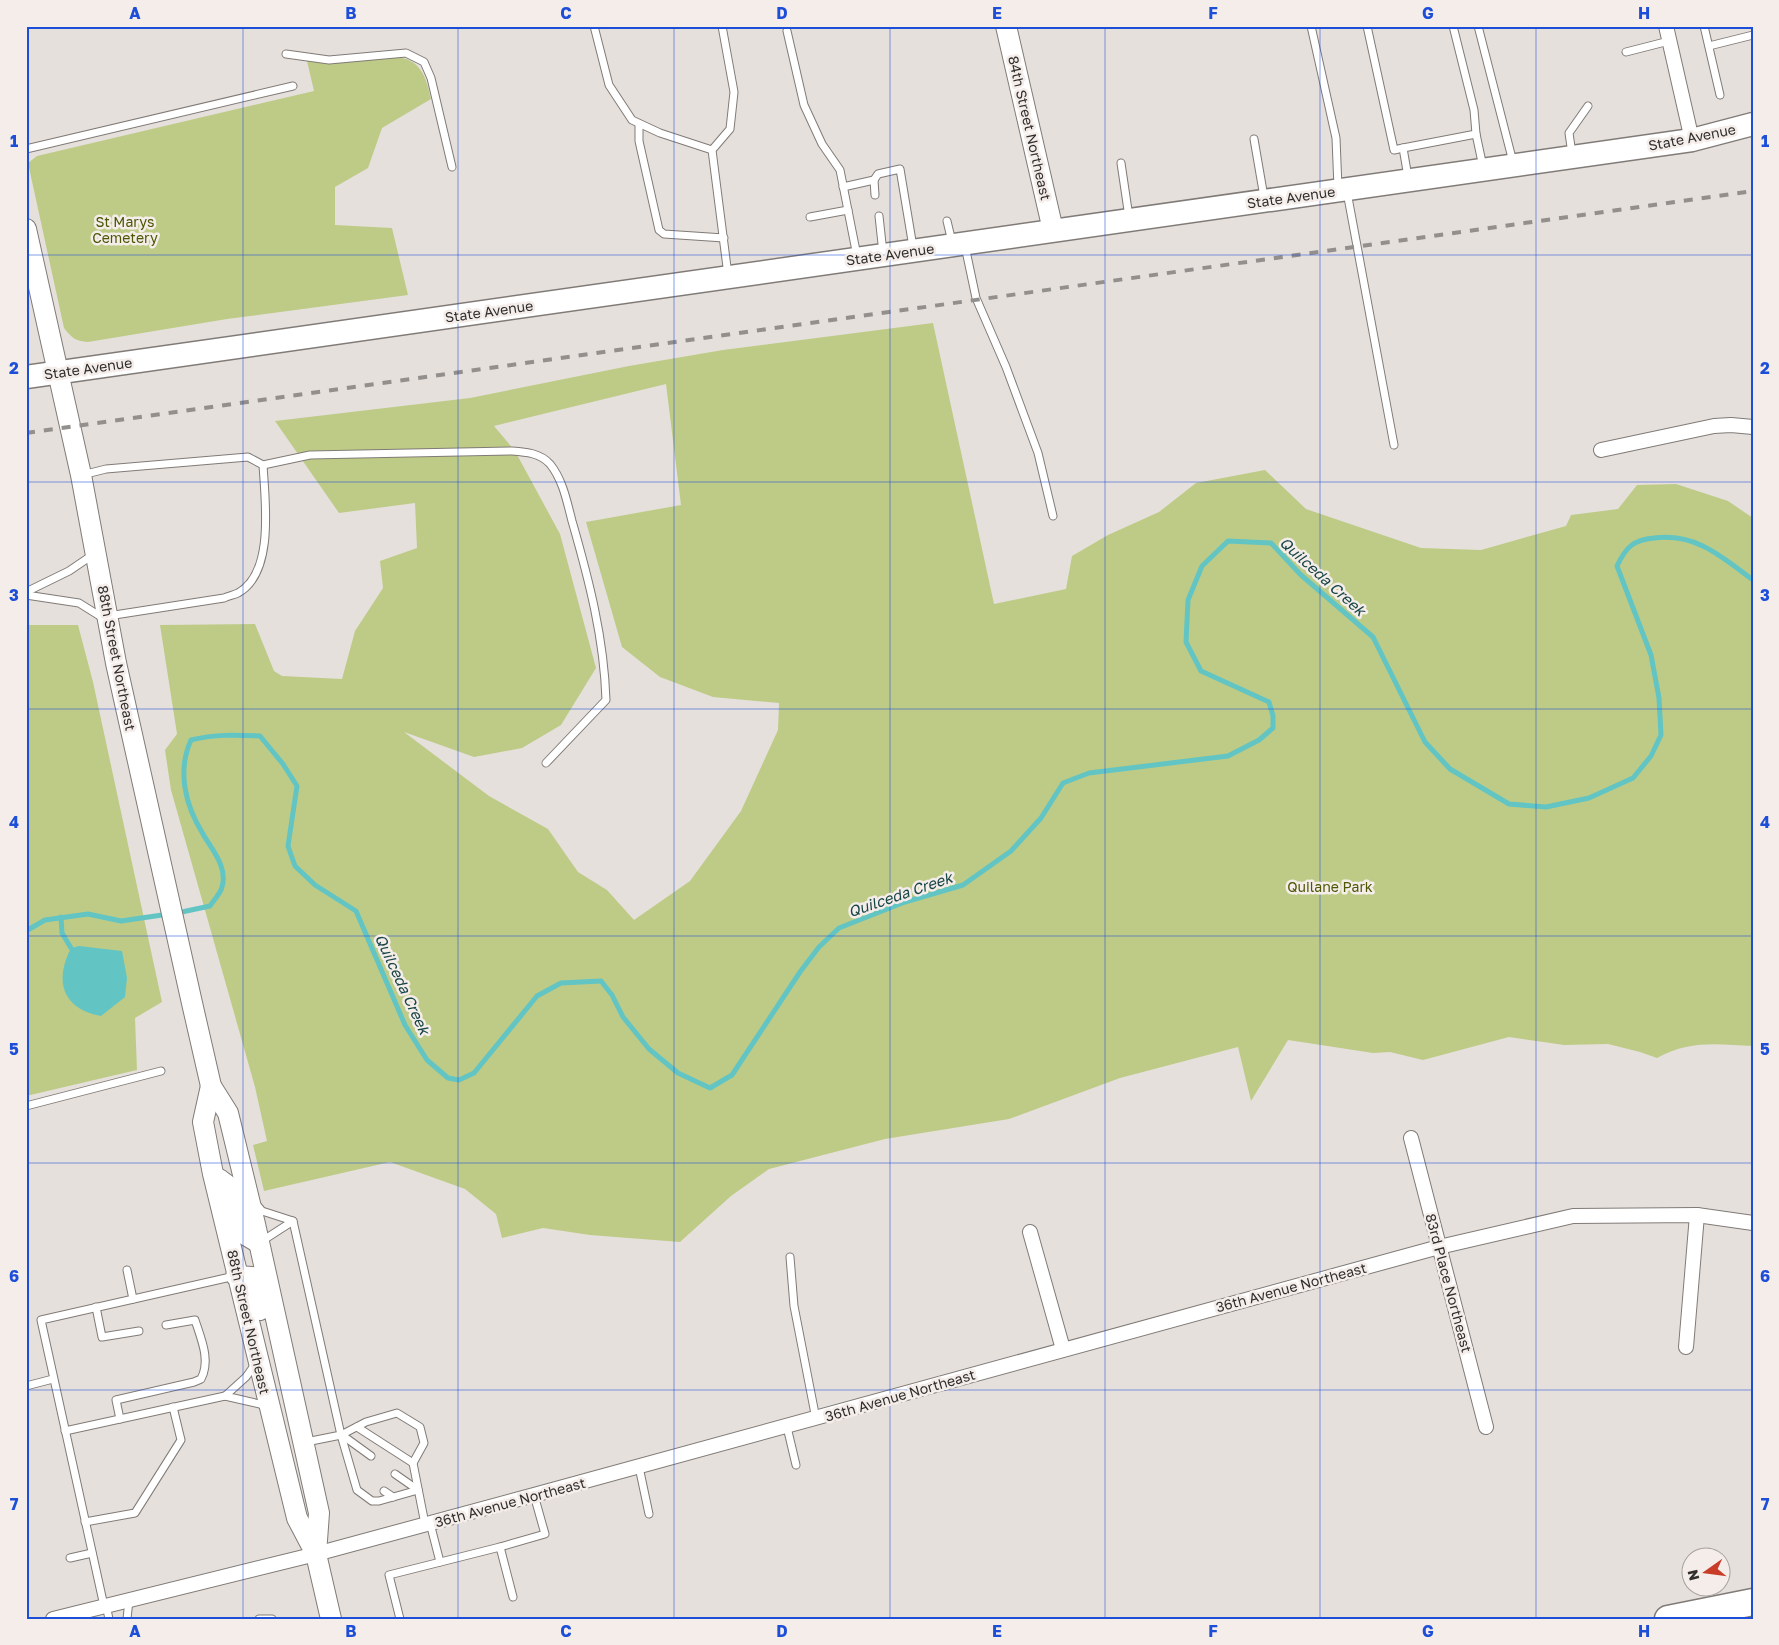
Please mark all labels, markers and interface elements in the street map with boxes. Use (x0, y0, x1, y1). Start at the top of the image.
text: A (129, 3, 141, 23)
text: B (345, 3, 357, 23)
text: C (560, 3, 572, 23)
text: D (776, 3, 788, 23)
text: E (992, 3, 1002, 23)
text: F (1208, 3, 1218, 23)
text: G (1422, 3, 1434, 23)
text: H (1638, 3, 1650, 23)
street label: 84th Street Northeast (1005, 54, 1055, 202)
street label: State Avenue (1647, 120, 1737, 154)
text: 1 (10, 131, 18, 151)
text: 1 (1761, 131, 1769, 151)
street label: State Avenue (1246, 182, 1336, 212)
park label: St Marys Cemetery (92, 213, 158, 246)
street label: State Avenue (845, 239, 935, 269)
street label: State Avenue (444, 296, 534, 326)
street label: State Avenue (43, 353, 133, 383)
text: 2 (9, 358, 19, 378)
text: 2 (1760, 358, 1770, 378)
water label: Quilceda Creek (1276, 533, 1371, 620)
street label: 88th Street Northeast (95, 584, 139, 732)
text: 3 (9, 585, 19, 605)
text: 3 (1760, 585, 1770, 605)
text: 4 (9, 812, 19, 832)
text: 4 (1760, 812, 1770, 832)
water label: Quilceda Creek (846, 867, 956, 920)
park label: Quilane Park (1287, 878, 1373, 895)
water label: Quilceda Creek (372, 931, 435, 1039)
text: 5 (9, 1039, 19, 1059)
text: 5 (1760, 1039, 1770, 1059)
street label: 83rd Place Northeast (1422, 1212, 1476, 1354)
street label: 88th Street Northeast (224, 1248, 274, 1396)
street label: 36th Avenue Northeast (1214, 1259, 1368, 1315)
text: 6 (9, 1266, 19, 1286)
text: 6 (1760, 1266, 1770, 1286)
street label: 36th Avenue Northeast (823, 1365, 977, 1425)
street label: 36th Avenue Northeast (433, 1474, 587, 1530)
text: 7 (10, 1494, 19, 1514)
text: 7 (1761, 1494, 1770, 1514)
north arrow (1682, 1548, 1732, 1598)
text: N (1683, 1568, 1702, 1582)
text: A (129, 1621, 141, 1641)
text: B (345, 1621, 357, 1641)
text: C (560, 1621, 572, 1641)
text: D (776, 1621, 788, 1641)
text: E (992, 1621, 1002, 1641)
text: F (1208, 1621, 1218, 1641)
text: G (1422, 1621, 1434, 1641)
text: H (1638, 1621, 1650, 1641)

